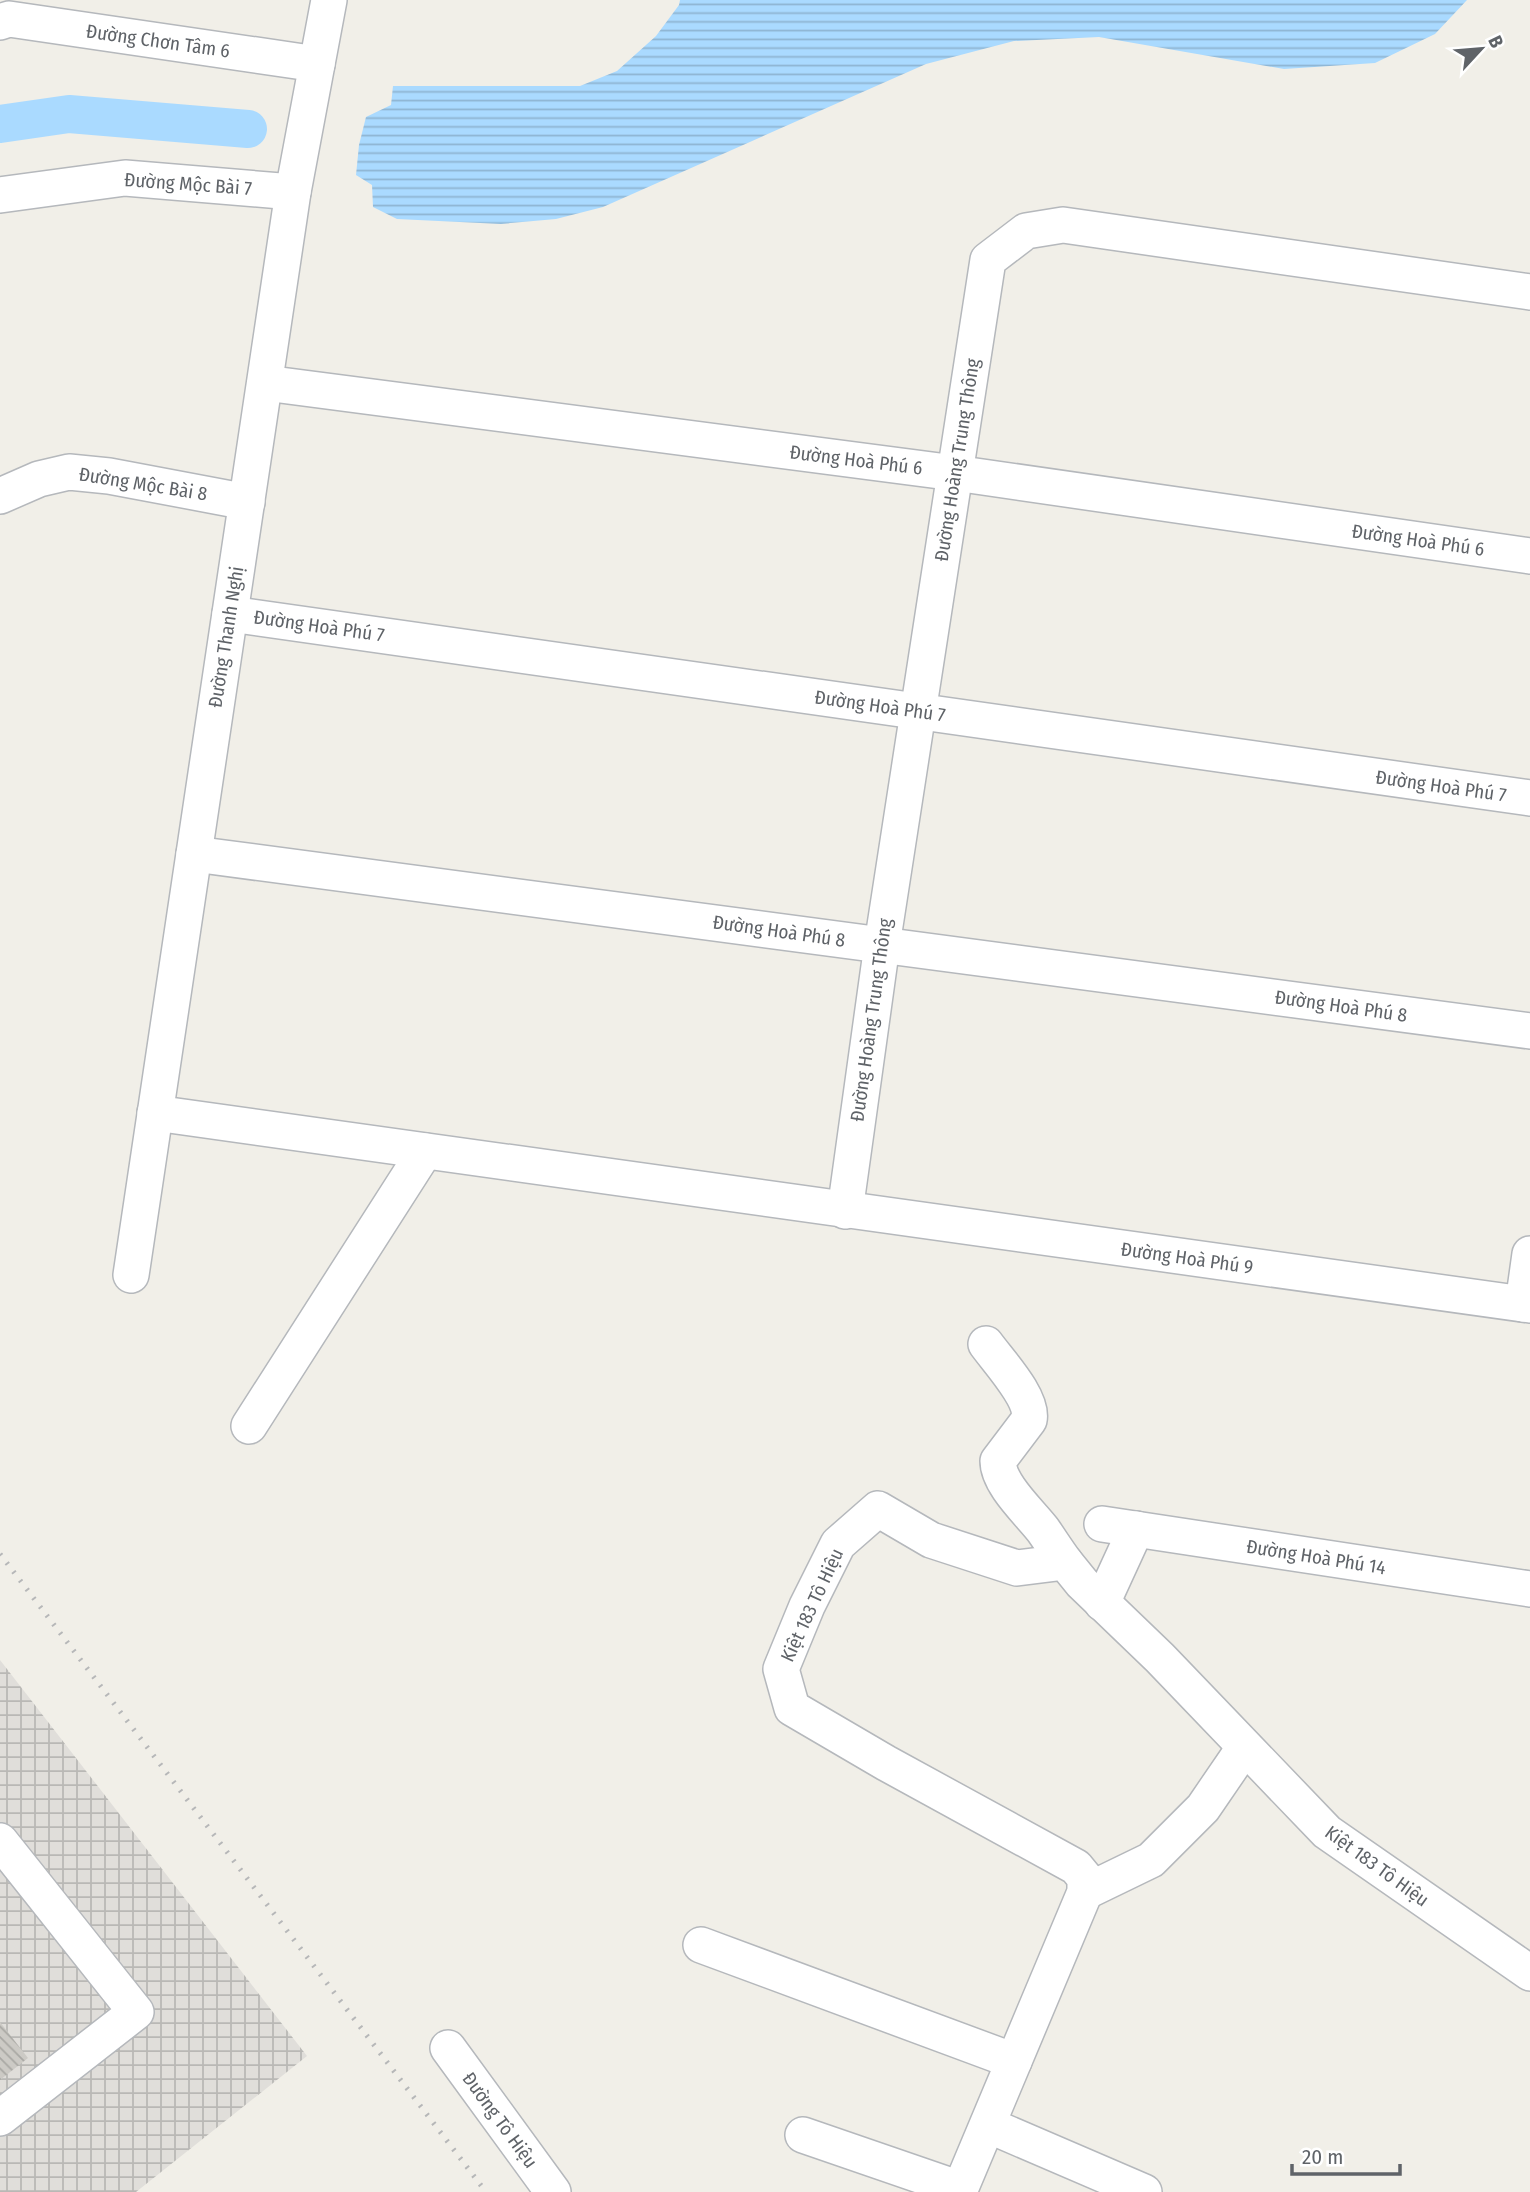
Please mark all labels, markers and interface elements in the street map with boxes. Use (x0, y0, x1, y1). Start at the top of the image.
north arrow (1446, 14, 1516, 84)
street label: Đường Chơn Tâm 6 (85, 20, 231, 62)
text: B (1483, 32, 1509, 52)
street label: Đường Mộc Bài 7 (123, 168, 253, 200)
street label: Đường Hoàng Trung Thông (930, 357, 984, 563)
street label: Đường Hoà Phú 6 (788, 440, 924, 480)
street label: Đường Mộc Bài 8 (77, 463, 209, 505)
street label: Đường Hoà Phú 6 (1350, 519, 1486, 561)
street label: Đường Thanh Nghị (203, 565, 249, 709)
street label: Đường Hoà Phú 7 (252, 605, 386, 647)
street label: Đường Hoà Phú 7 (813, 685, 947, 727)
street label: Đường Hoà Phú 7 (1374, 765, 1508, 807)
street label: Đường Hoà Phú 8 (711, 910, 847, 952)
street label: Đường Hoàng Trung Thông (845, 917, 897, 1123)
street label: Đường Hoà Phú 8 (1273, 985, 1409, 1027)
street label: Đường Hoà Phú 9 (1119, 1237, 1255, 1279)
street label: Đường Hoà Phú 14 (1245, 1535, 1387, 1579)
street label: Kiệt 183 Tô Hiệu (776, 1545, 848, 1665)
street label: Kiệt 183 Tô Hiệu (1321, 1821, 1433, 1911)
street label: Đường Tô Hiệu (458, 2068, 542, 2172)
scale bar (1292, 2132, 1400, 2176)
text: 20 m (1302, 2144, 1343, 2170)

